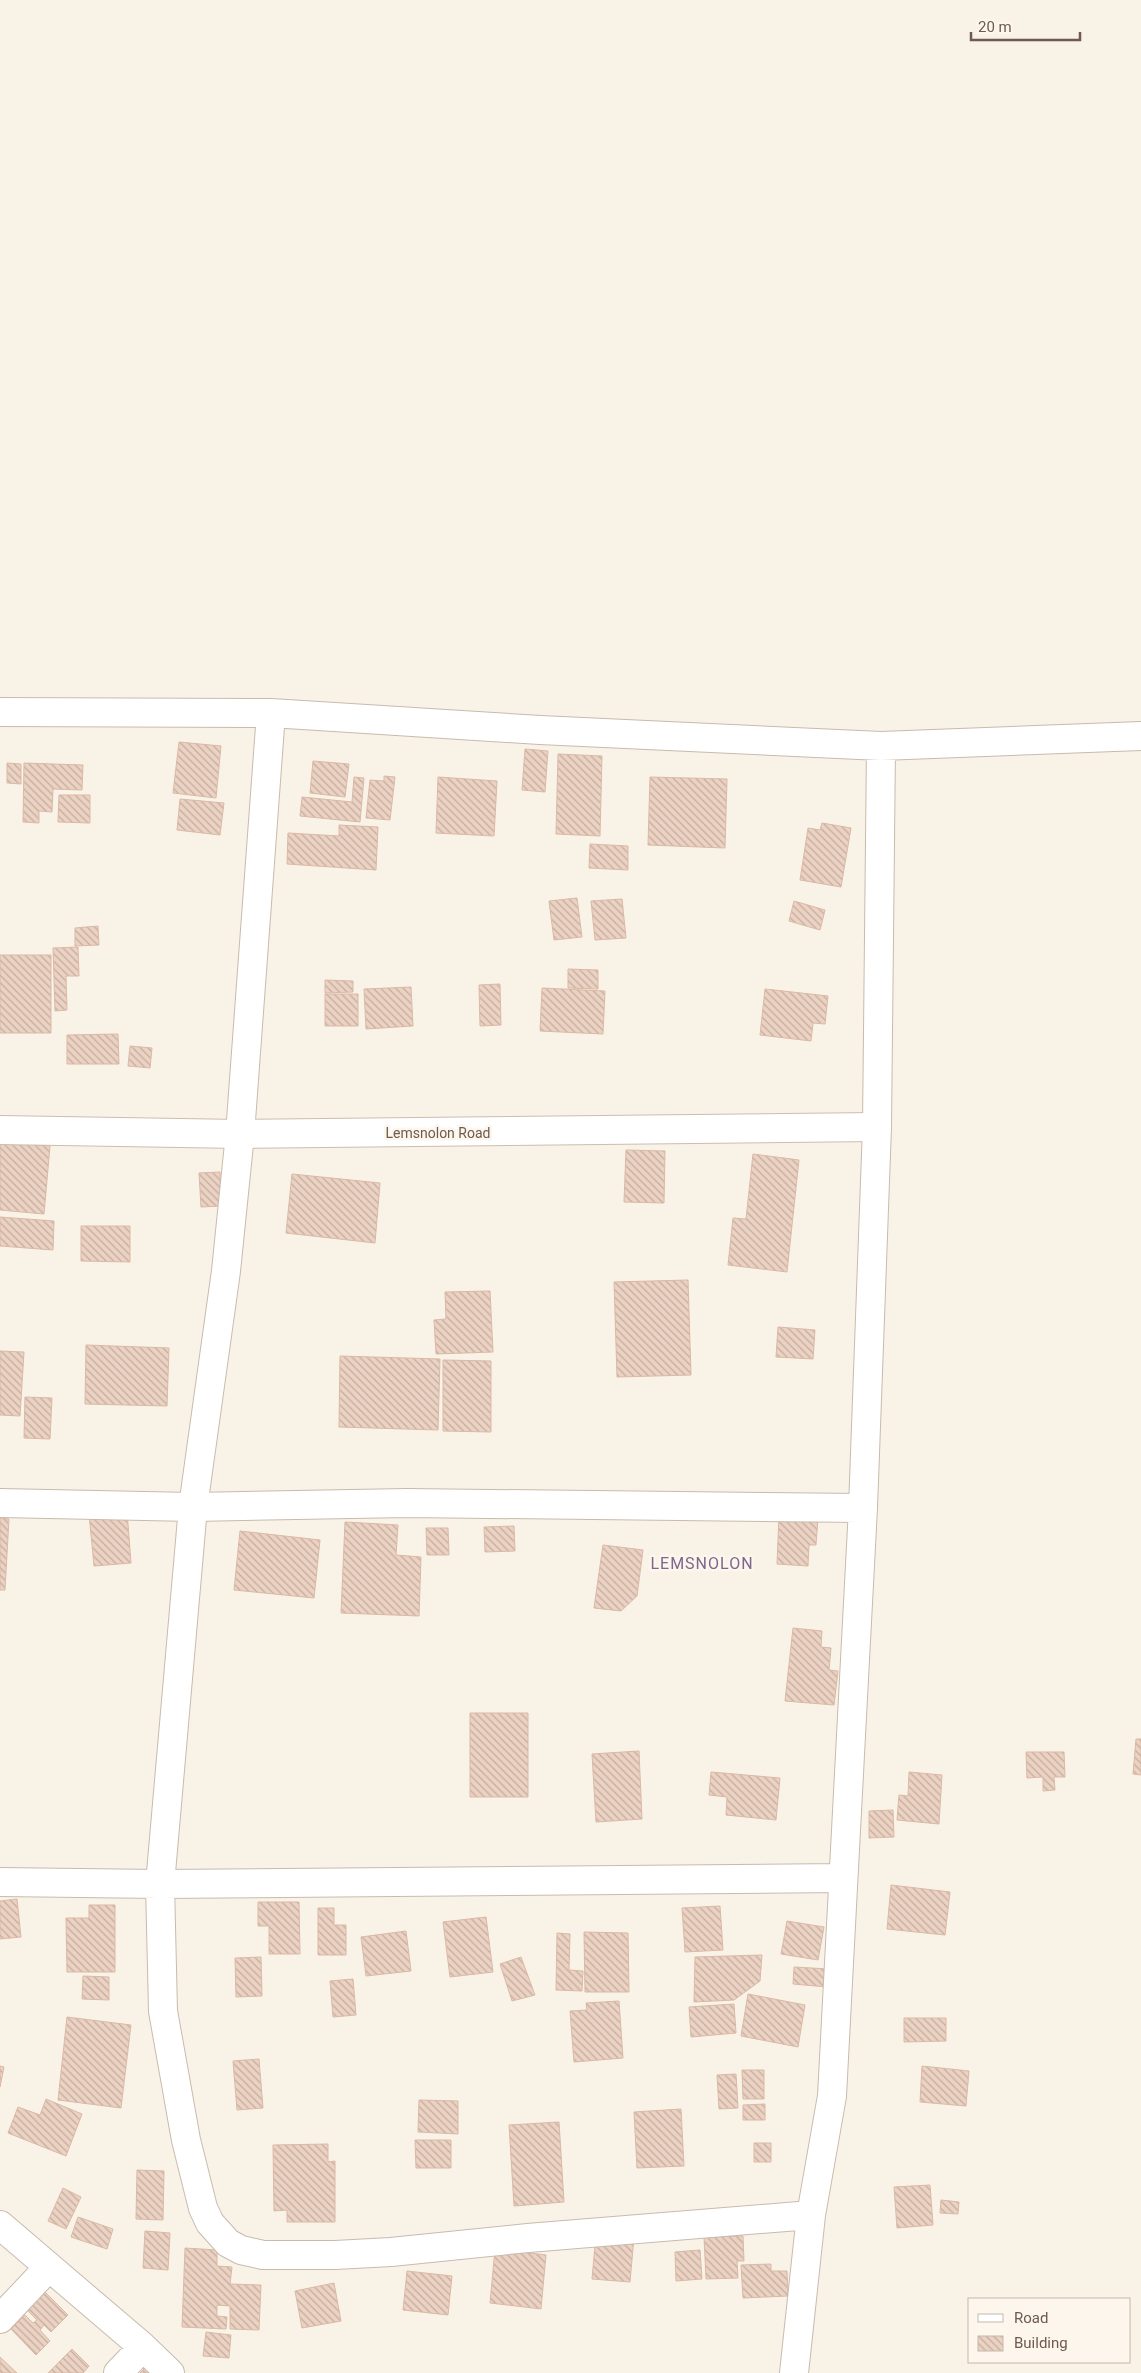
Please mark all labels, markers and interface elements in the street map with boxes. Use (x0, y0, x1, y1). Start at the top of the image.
scale bar (971, 10, 1080, 42)
text: 20 m (978, 18, 1012, 36)
street label: Lemsnolon Road (386, 1125, 490, 1141)
district label: LEMSNOLON (650, 1554, 754, 1573)
legend (968, 2298, 1131, 2363)
text: Road (1014, 2309, 1048, 2327)
text: Building (1014, 2334, 1068, 2352)

